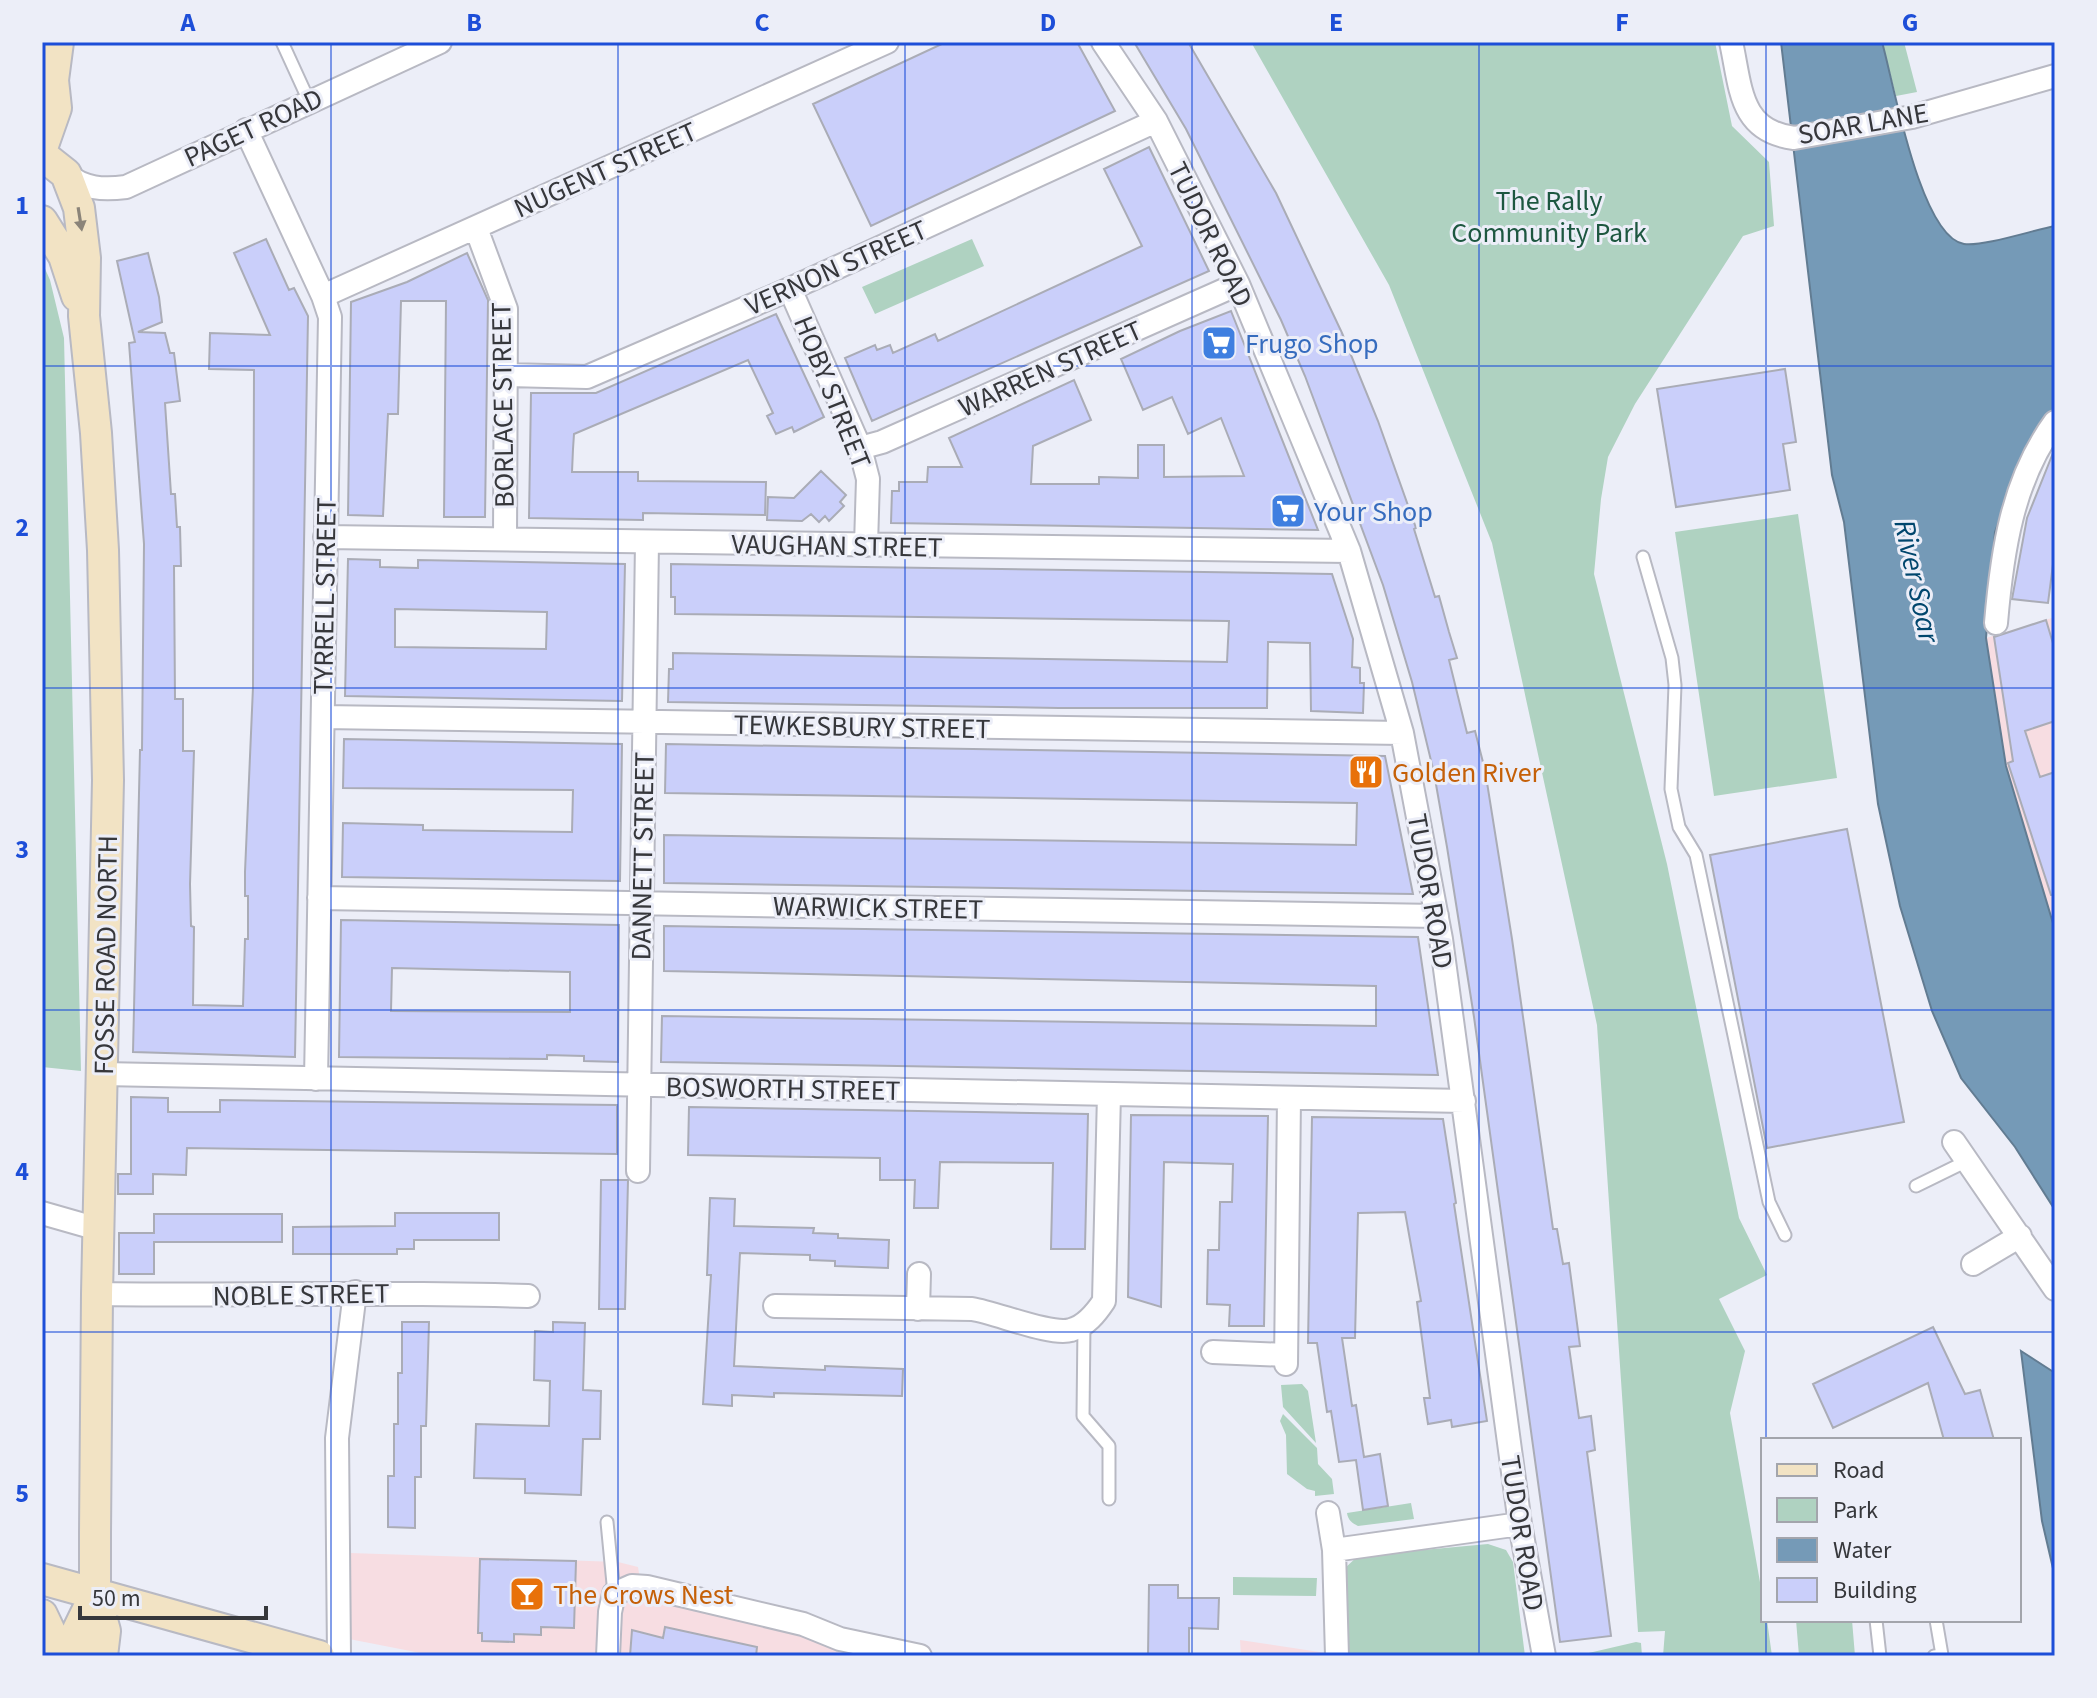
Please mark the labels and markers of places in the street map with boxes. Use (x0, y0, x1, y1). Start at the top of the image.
supermarket icon: Frugo Shop (1200, 324, 1238, 362)
place label: Frugo Shop (1245, 324, 1379, 364)
supermarket icon: Your Shop (1269, 492, 1307, 530)
place label: Your Shop (1313, 492, 1433, 532)
restaurant icon: Golden River (1347, 753, 1385, 791)
place label: Golden River (1392, 753, 1542, 793)
bar icon: The Crows Nest (508, 1575, 546, 1613)
place label: The Crows Nest (553, 1575, 734, 1615)

